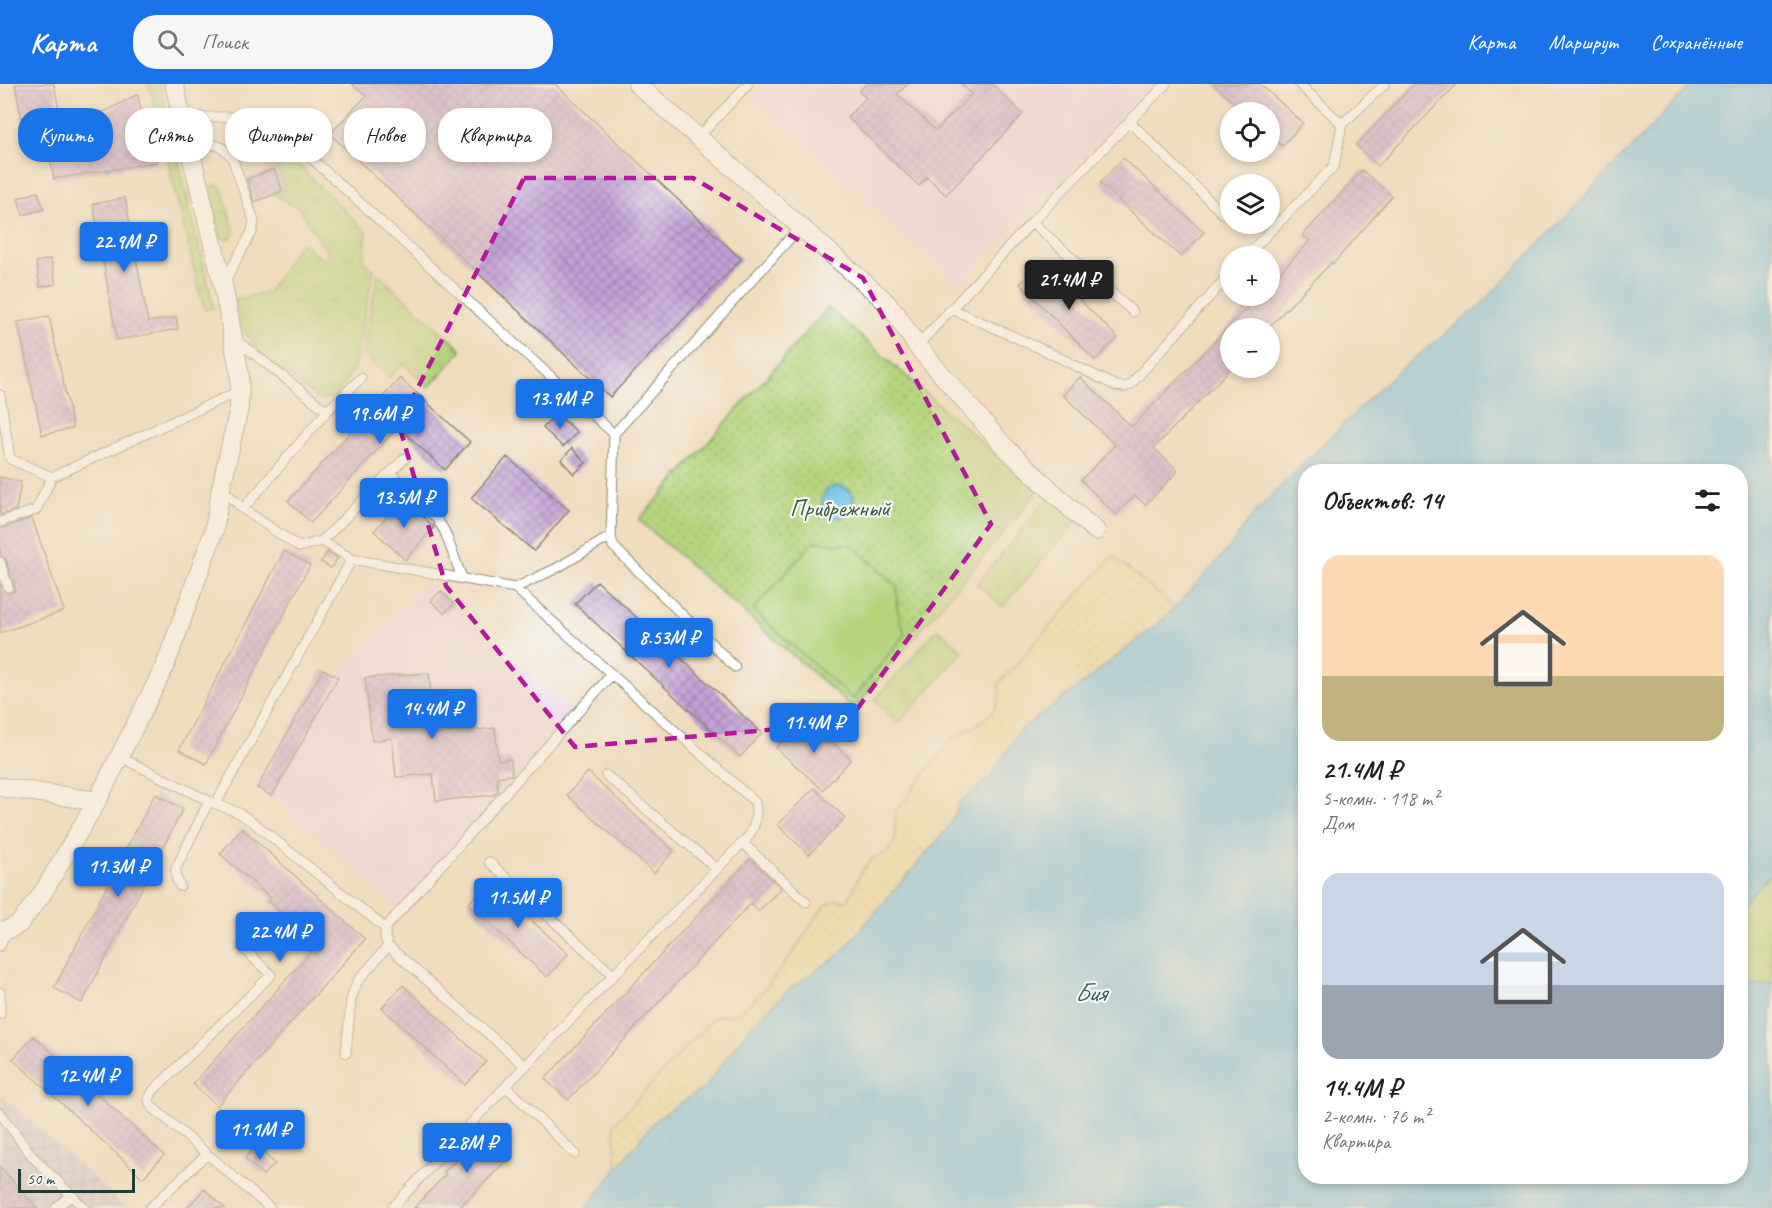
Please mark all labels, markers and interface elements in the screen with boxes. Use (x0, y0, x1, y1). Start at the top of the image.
search box (133, 15, 553, 69)
text: Карта (30, 25, 97, 60)
icon: search (154, 26, 187, 59)
text: Поиск (202, 28, 248, 56)
text: Карта (1467, 29, 1516, 55)
text: Маршрут (1549, 29, 1618, 55)
text: Сохранённые (1651, 29, 1742, 55)
map controls (1220, 102, 1280, 378)
button: locate (1220, 102, 1280, 162)
chip: Купить (18, 108, 113, 162)
chip: Снять (125, 108, 213, 162)
chip: Фильтры (225, 108, 332, 162)
chip: Новое (344, 108, 426, 162)
chip: Квартира (438, 108, 552, 162)
button: layers (1220, 174, 1280, 234)
pin: 22.9M ₽ (69, 222, 179, 273)
text: 22.9M ₽ (94, 229, 154, 254)
button: + (1220, 246, 1280, 306)
pin: 21.4M ₽ (1014, 260, 1124, 311)
text: 21.4M ₽ (1039, 267, 1099, 292)
button: − (1220, 318, 1280, 378)
pin: 13.9M ₽ (505, 379, 615, 430)
text: 13.9M ₽ (530, 386, 590, 411)
pin: 19.6M ₽ (325, 394, 435, 445)
text: 19.6M ₽ (350, 401, 410, 426)
pin: 13.5M ₽ (349, 478, 459, 529)
text: Объектов: 14 (1322, 484, 1442, 517)
icon: filters (1691, 484, 1724, 517)
text: 13.5M ₽ (374, 485, 434, 510)
park label: Прибрежный (790, 493, 892, 523)
icon: home (1469, 594, 1577, 702)
pin: 8.53M ₽ (614, 618, 724, 669)
text: 8.53M ₽ (639, 625, 699, 650)
pin: 14.4M ₽ (377, 689, 487, 740)
text: 14.4M ₽ (402, 696, 462, 721)
pin: 11.4M ₽ (759, 703, 869, 754)
text: 11.4M ₽ (784, 710, 844, 735)
text: 21.4M ₽ (1322, 753, 1401, 786)
text: 5-комн. · 118 m² (1322, 786, 1439, 811)
text: Дом (1322, 811, 1354, 836)
pin: 11.3M ₽ (63, 847, 173, 898)
text: 11.3M ₽ (88, 854, 148, 879)
pin: 11.5M ₽ (463, 878, 573, 929)
text: 11.5M ₽ (488, 885, 548, 910)
pin: 22.4M ₽ (225, 912, 335, 963)
icon: home (1469, 912, 1577, 1020)
text: 22.4M ₽ (250, 919, 310, 944)
water label: Бия (1075, 976, 1109, 1009)
pin: 12.4M ₽ (33, 1056, 143, 1107)
text: 12.4M ₽ (58, 1063, 118, 1088)
text: 14.4M ₽ (1322, 1071, 1401, 1104)
text: 2-комн. · 76 m² (1322, 1104, 1430, 1129)
pin: 11.1M ₽ (205, 1110, 315, 1161)
text: 11.1M ₽ (230, 1117, 290, 1142)
pin: 22.8M ₽ (412, 1123, 522, 1174)
text: Квартира (1322, 1129, 1390, 1154)
text: 22.8M ₽ (437, 1130, 497, 1155)
scale bar (18, 1166, 135, 1194)
text: 50 m (27, 1169, 54, 1189)

